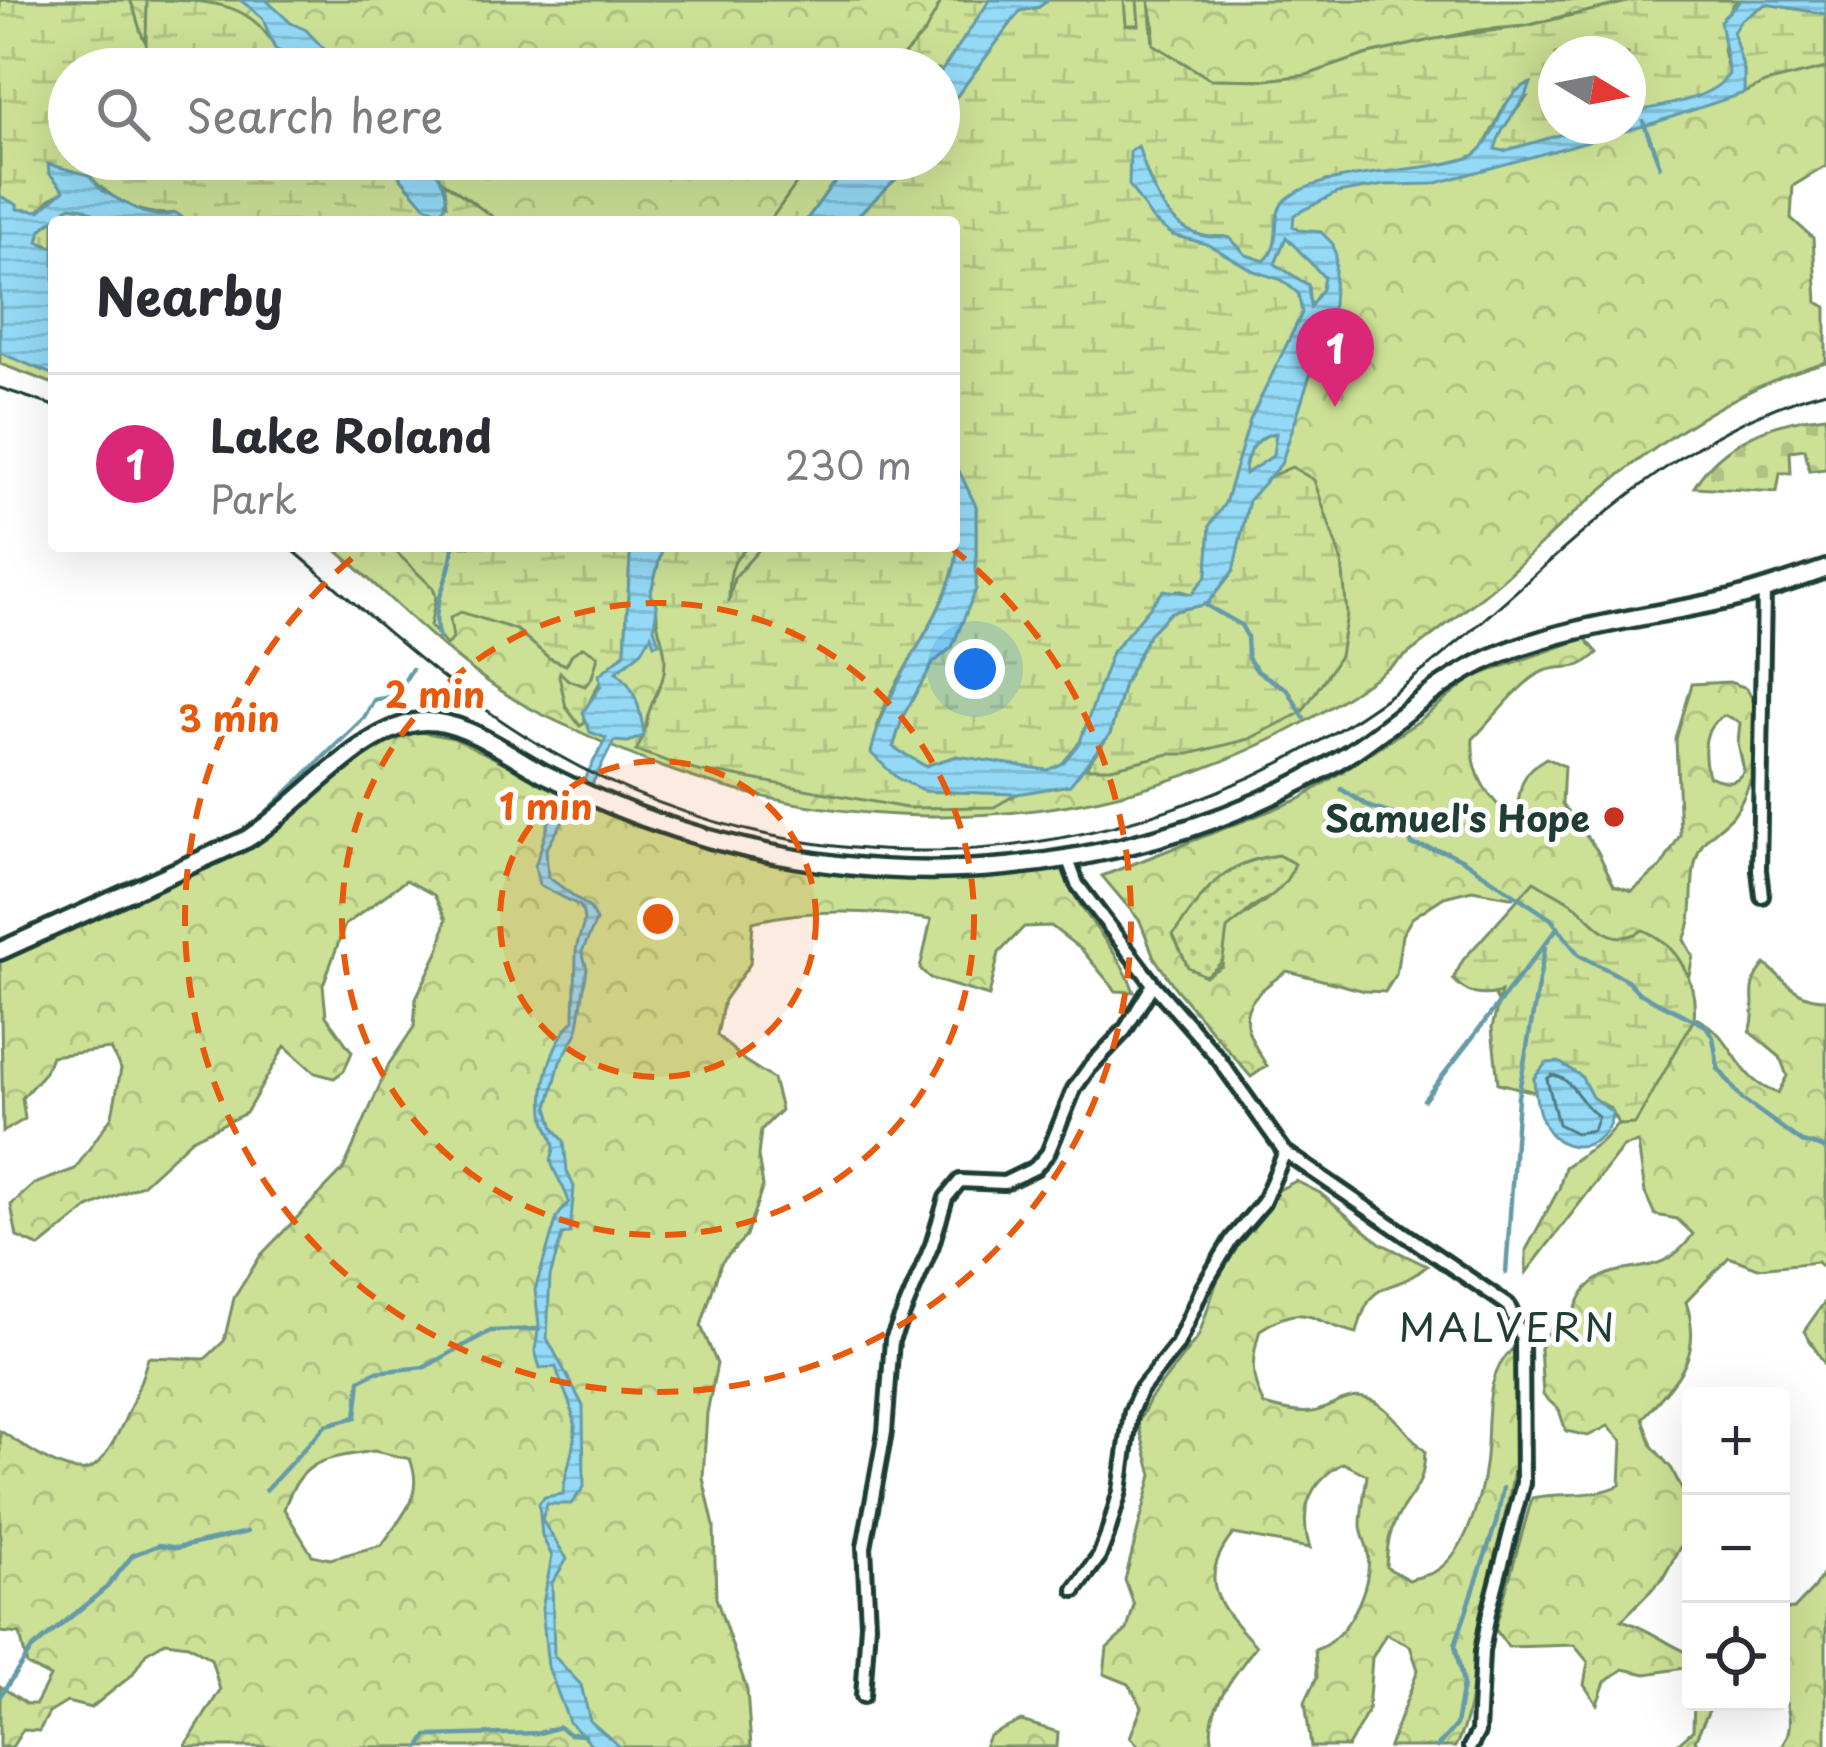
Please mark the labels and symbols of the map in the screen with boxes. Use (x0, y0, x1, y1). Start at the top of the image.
north arrow (1538, 36, 1646, 144)
pin: 1 (1296, 308, 1374, 407)
your location (945, 639, 1005, 699)
text: 2 min (385, 666, 485, 720)
text: 3 min (178, 690, 280, 744)
text: 1 min (499, 778, 593, 832)
place label: Samuel's Hope (1325, 790, 1590, 844)
marker: Samuel's Hope (1601, 804, 1627, 830)
centre of rings (637, 898, 679, 940)
district label: MALVERN (1399, 1296, 1617, 1355)

